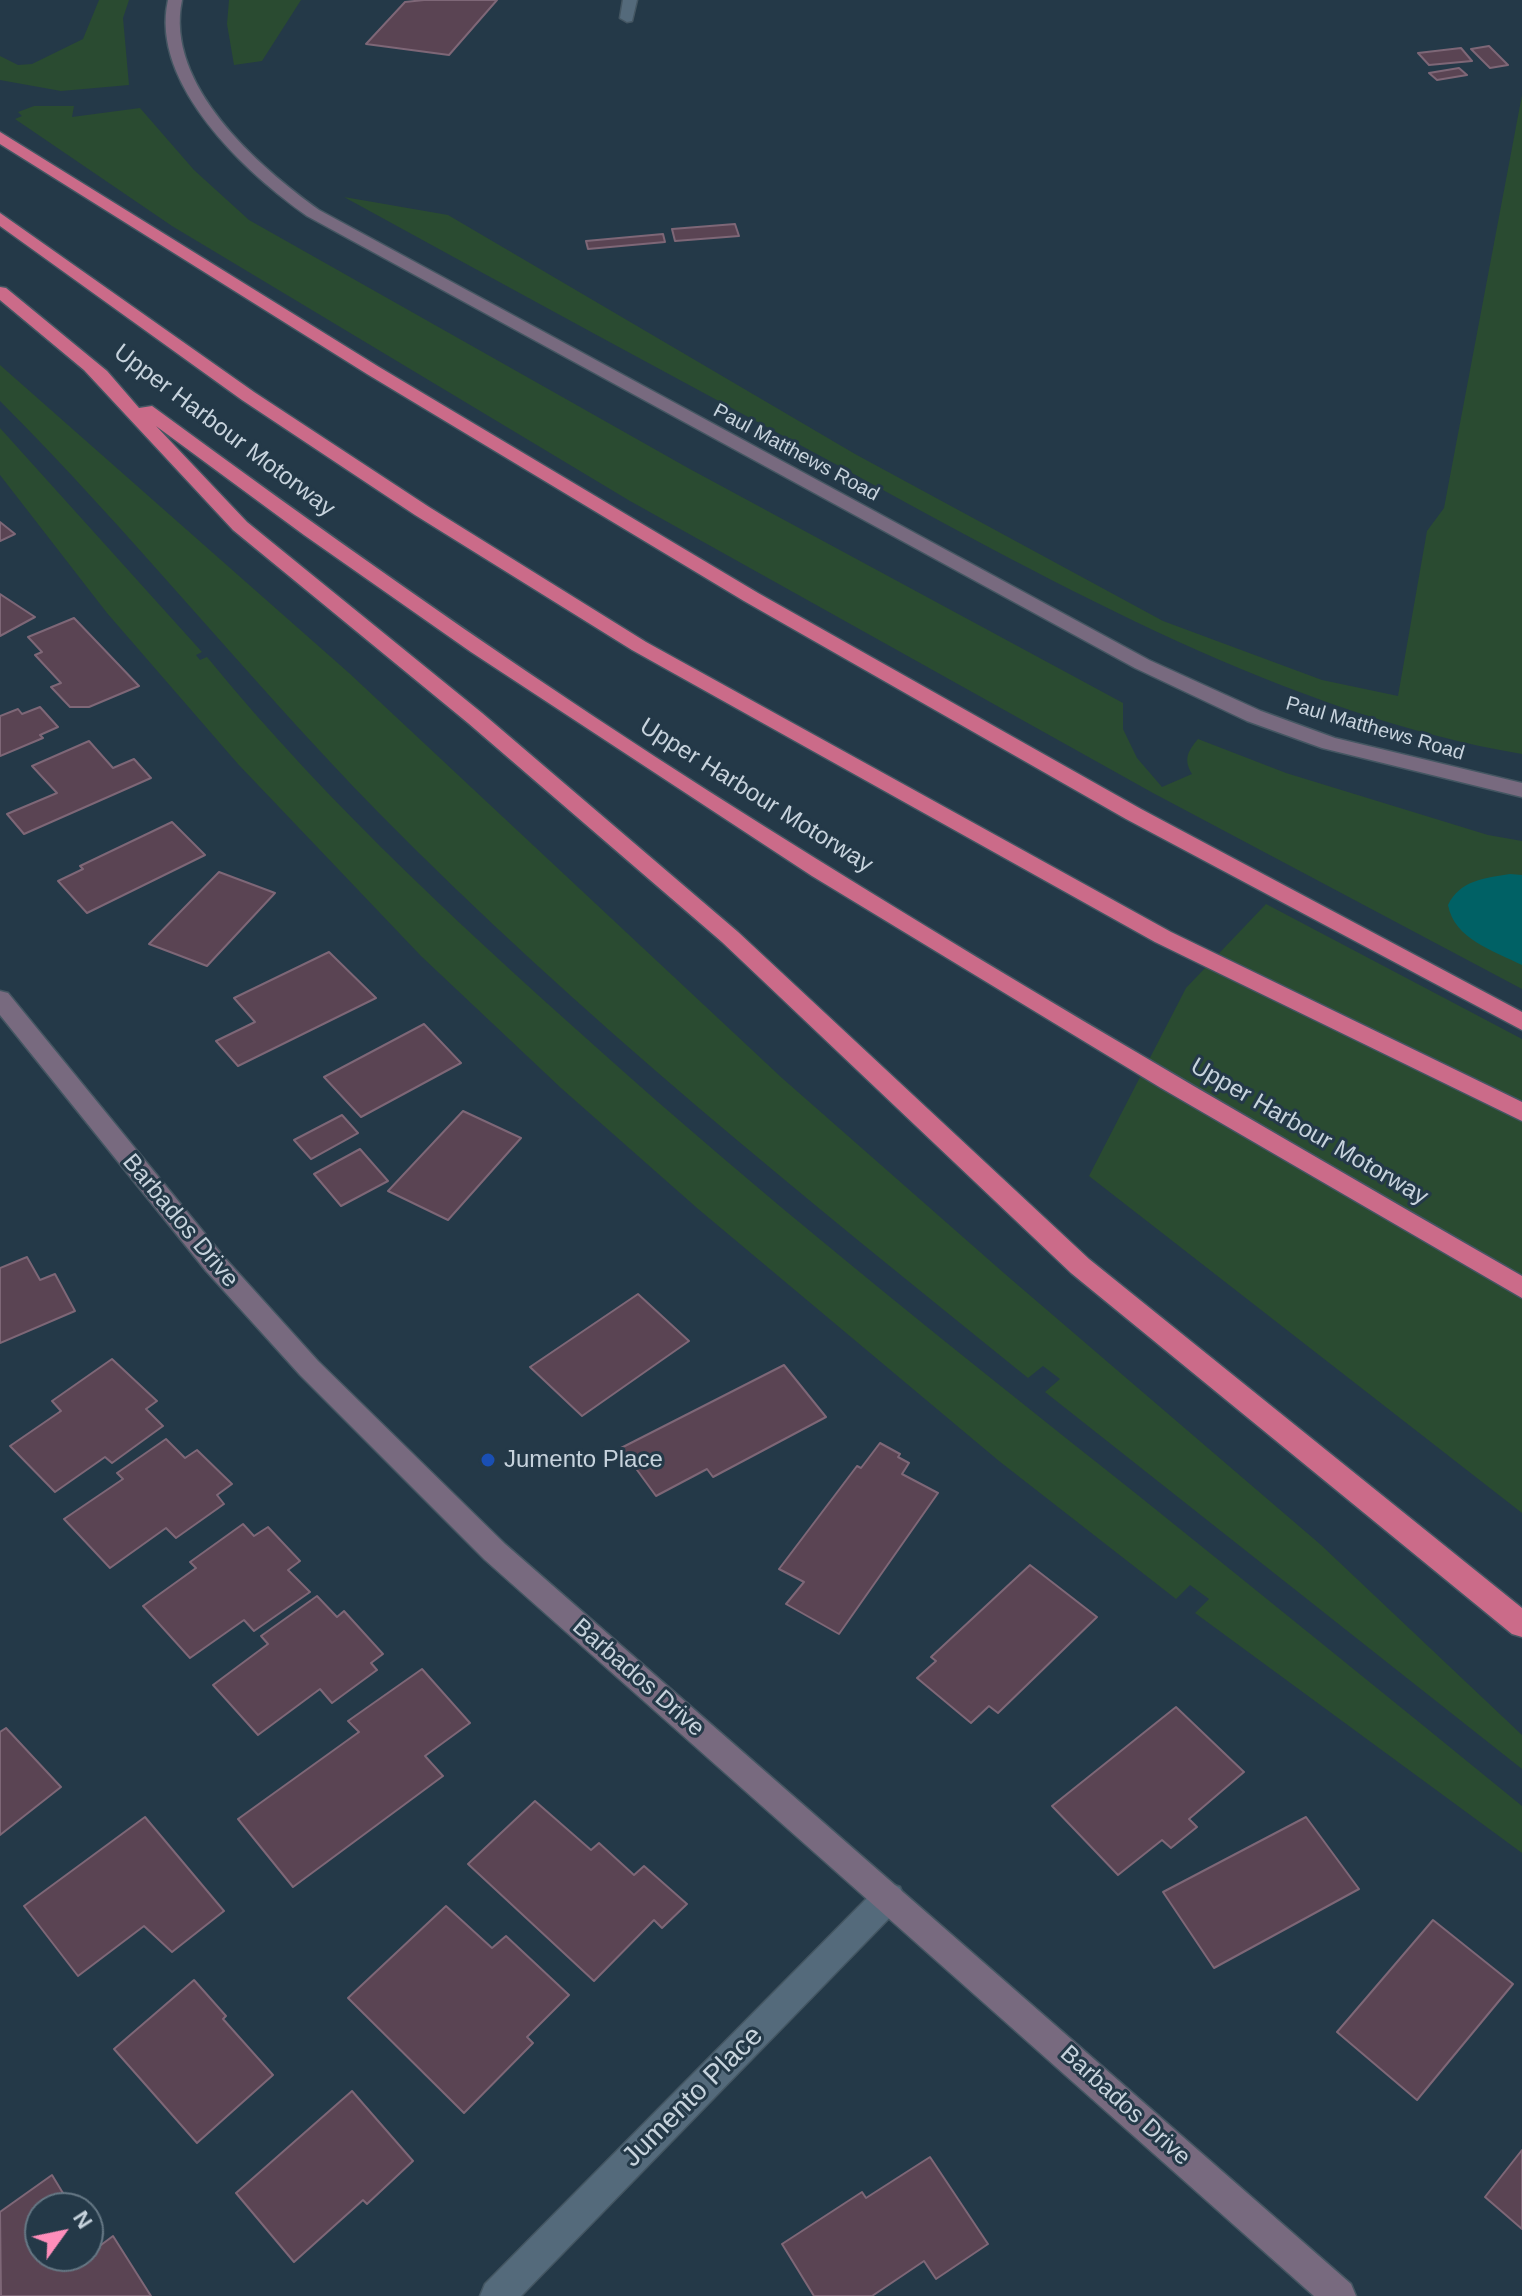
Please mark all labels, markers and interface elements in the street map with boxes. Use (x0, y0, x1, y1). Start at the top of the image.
street label: Upper Harbour Motorway (108, 338, 340, 524)
street label: Paul Matthews Road (709, 399, 883, 507)
street label: Paul Matthews Road (1283, 692, 1467, 766)
street label: Upper Harbour Motorway (634, 712, 878, 880)
street label: Upper Harbour Motorway (1185, 1052, 1433, 1212)
street label: Barbados Drive (116, 1148, 244, 1294)
place label: Jumento Place (504, 1446, 663, 1474)
marker: Jumento Place (479, 1451, 497, 1469)
street label: Barbados Drive (566, 1613, 710, 1743)
street label: Jumento Place (616, 2020, 770, 2174)
street label: Barbados Drive (1054, 2040, 1196, 2172)
north arrow (24, 2192, 104, 2272)
text: N (68, 2206, 98, 2233)

